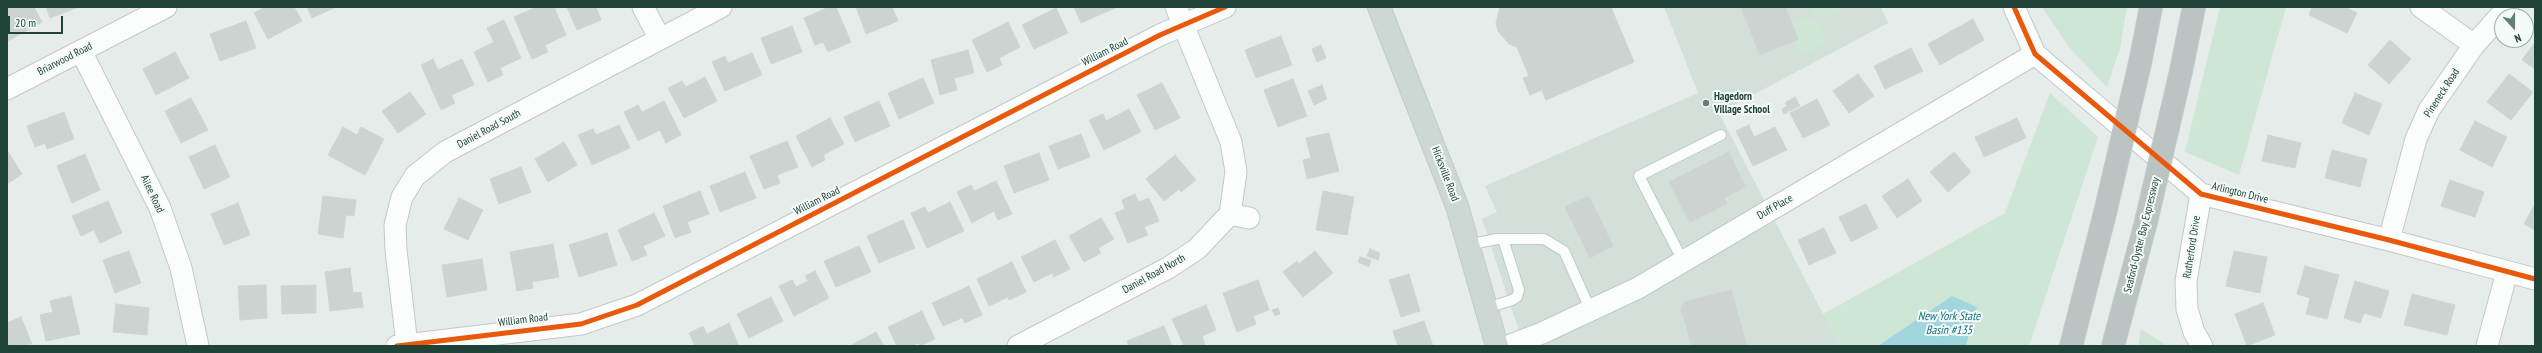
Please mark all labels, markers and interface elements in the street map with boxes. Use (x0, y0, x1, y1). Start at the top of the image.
scale bar (10, 8, 65, 34)
north arrow (2494, 8, 2534, 48)
text: 20 m (15, 15, 36, 30)
text: N (2513, 31, 2523, 46)
street label: William Road (1080, 35, 1130, 69)
street label: Briarwood Road (35, 40, 95, 78)
street label: Pineneck Road (2421, 66, 2463, 120)
place label: Hagedorn Village School (1714, 90, 1770, 116)
marker: Hagedorn Village School (1701, 98, 1711, 108)
street label: Daniel Road South (455, 107, 523, 151)
street label: Hicksville Road (1429, 145, 1461, 203)
street label: Ailee Road (138, 173, 166, 215)
street label: Seaford-Oyster Bay Expressway (2121, 176, 2163, 294)
street label: Arlington Drive (2210, 180, 2270, 206)
street label: William Road (792, 184, 842, 218)
street label: Duff Place (1755, 192, 1795, 222)
street label: Rutherford Drive (2181, 215, 2203, 279)
street label: Daniel Road North (1120, 251, 1188, 297)
street label: William Road (497, 310, 549, 330)
water label: New York State Basin #135 (1918, 310, 1980, 338)

